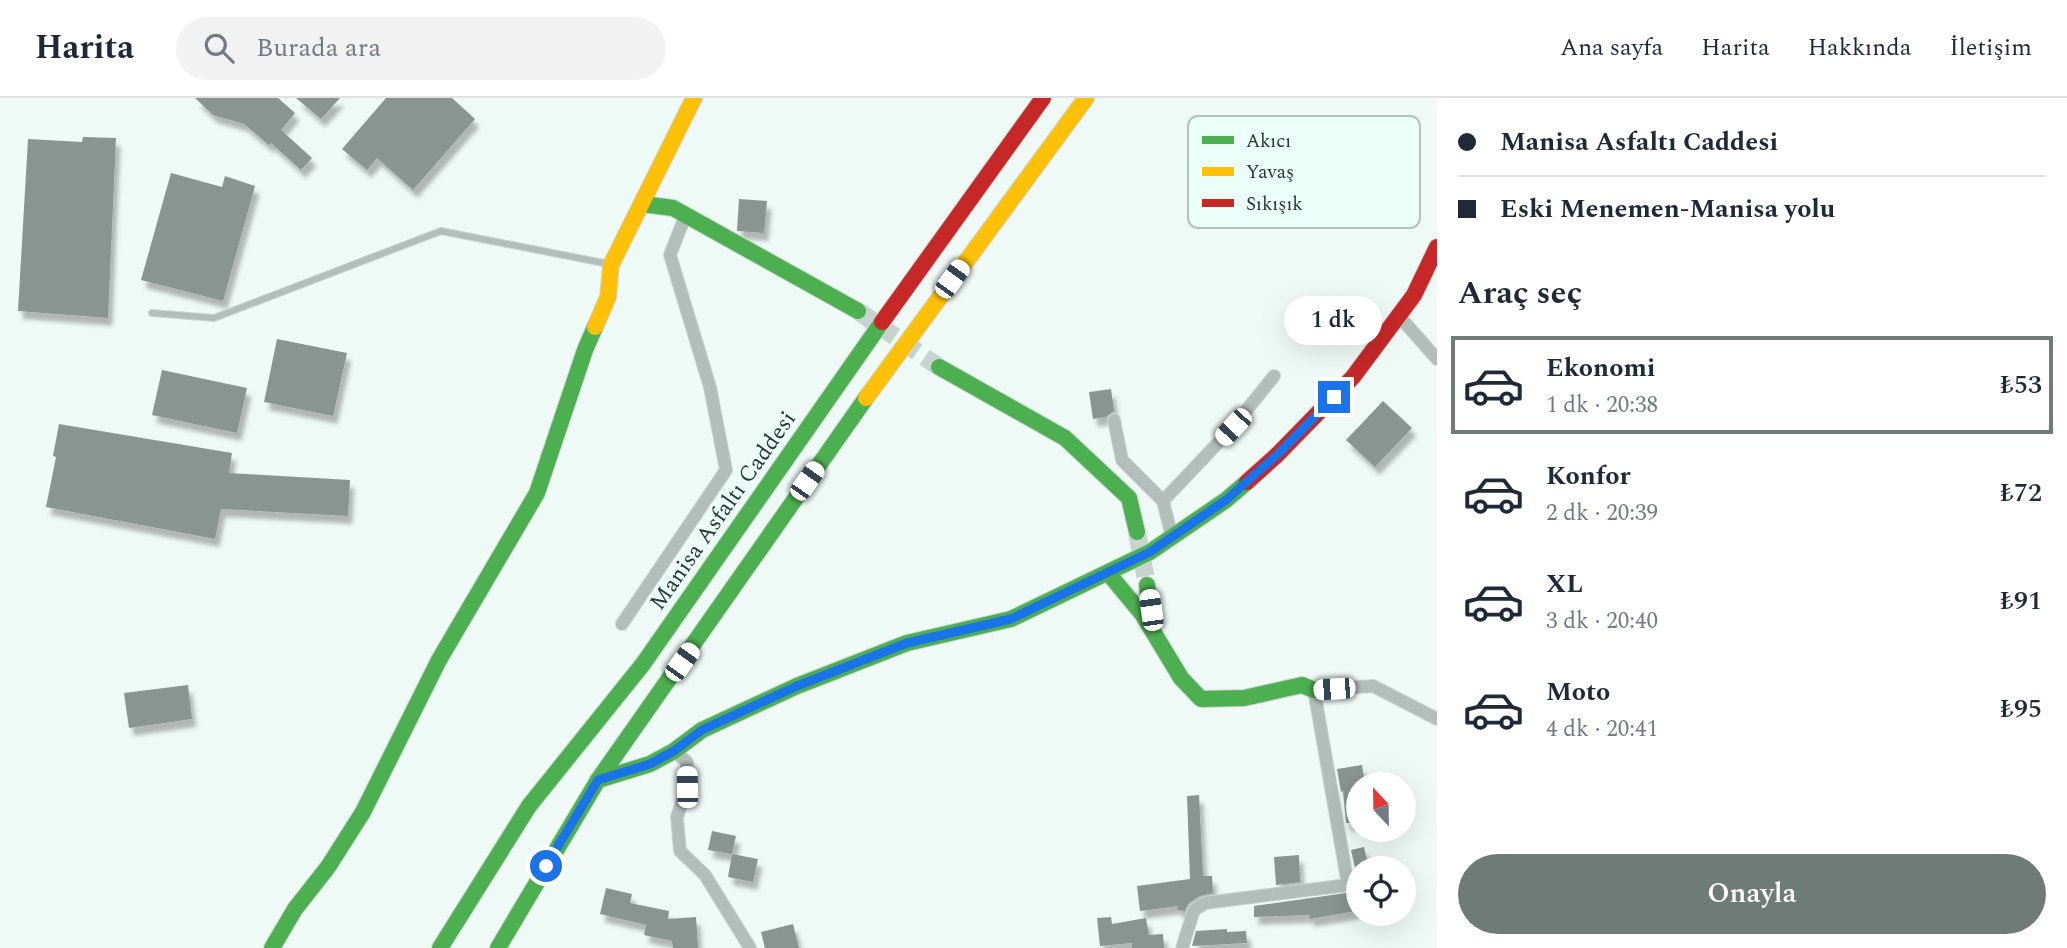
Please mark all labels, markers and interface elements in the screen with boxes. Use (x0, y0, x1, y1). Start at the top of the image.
search box (176, 17, 666, 80)
text: Harita (35, 23, 134, 73)
text: Burada ara (256, 28, 381, 68)
icon: search (200, 29, 238, 67)
text: Ana sayfa (1560, 30, 1663, 66)
text: Harita (1701, 30, 1770, 66)
text: Hakkında (1808, 30, 1911, 66)
text: İletişim (1949, 30, 2032, 66)
legend (1188, 116, 1420, 228)
text: Manisa Asfaltı Caddesi (1500, 122, 1778, 162)
text: Akıcı (1246, 127, 1291, 156)
text: Yavaş (1246, 158, 1294, 187)
text: Eski Menemen-Manisa yolu (1500, 189, 1835, 229)
text: Sıkışık (1246, 190, 1303, 219)
car (932, 256, 973, 302)
text: Araç seç (1458, 269, 1582, 318)
callout: 1 dk (1285, 296, 1383, 344)
text: 1 dk (1311, 303, 1355, 338)
text: Ekonomi (1546, 348, 1655, 388)
icon: car (1462, 354, 1525, 417)
text: ₺53 (2000, 365, 2042, 405)
route end (1318, 381, 1350, 413)
text: 1 dk · 20:38 (1546, 388, 1658, 423)
street label: Manisa Asfaltı Caddesi (641, 404, 805, 618)
car (1211, 404, 1256, 450)
text: Konfor (1546, 456, 1631, 496)
car (787, 458, 828, 504)
icon: car (1462, 462, 1525, 525)
text: ₺72 (2000, 473, 2042, 513)
text: 2 dk · 20:39 (1546, 496, 1658, 531)
text: XL (1546, 564, 1583, 604)
icon: car (1462, 570, 1525, 633)
text: ₺91 (2000, 581, 2042, 621)
car (1138, 588, 1165, 632)
text: 3 dk · 20:40 (1546, 604, 1658, 639)
car (662, 639, 703, 685)
text: Moto (1546, 672, 1610, 712)
car (1313, 677, 1356, 701)
icon: car (1462, 678, 1525, 741)
text: ₺95 (2000, 689, 2042, 729)
text: 4 dk · 20:41 (1546, 712, 1658, 747)
car (677, 766, 698, 808)
north arrow (1346, 772, 1416, 842)
map controls (1346, 772, 1416, 926)
route start (530, 850, 562, 882)
button: Onayla (1458, 854, 2046, 934)
button: locate (1346, 856, 1416, 926)

